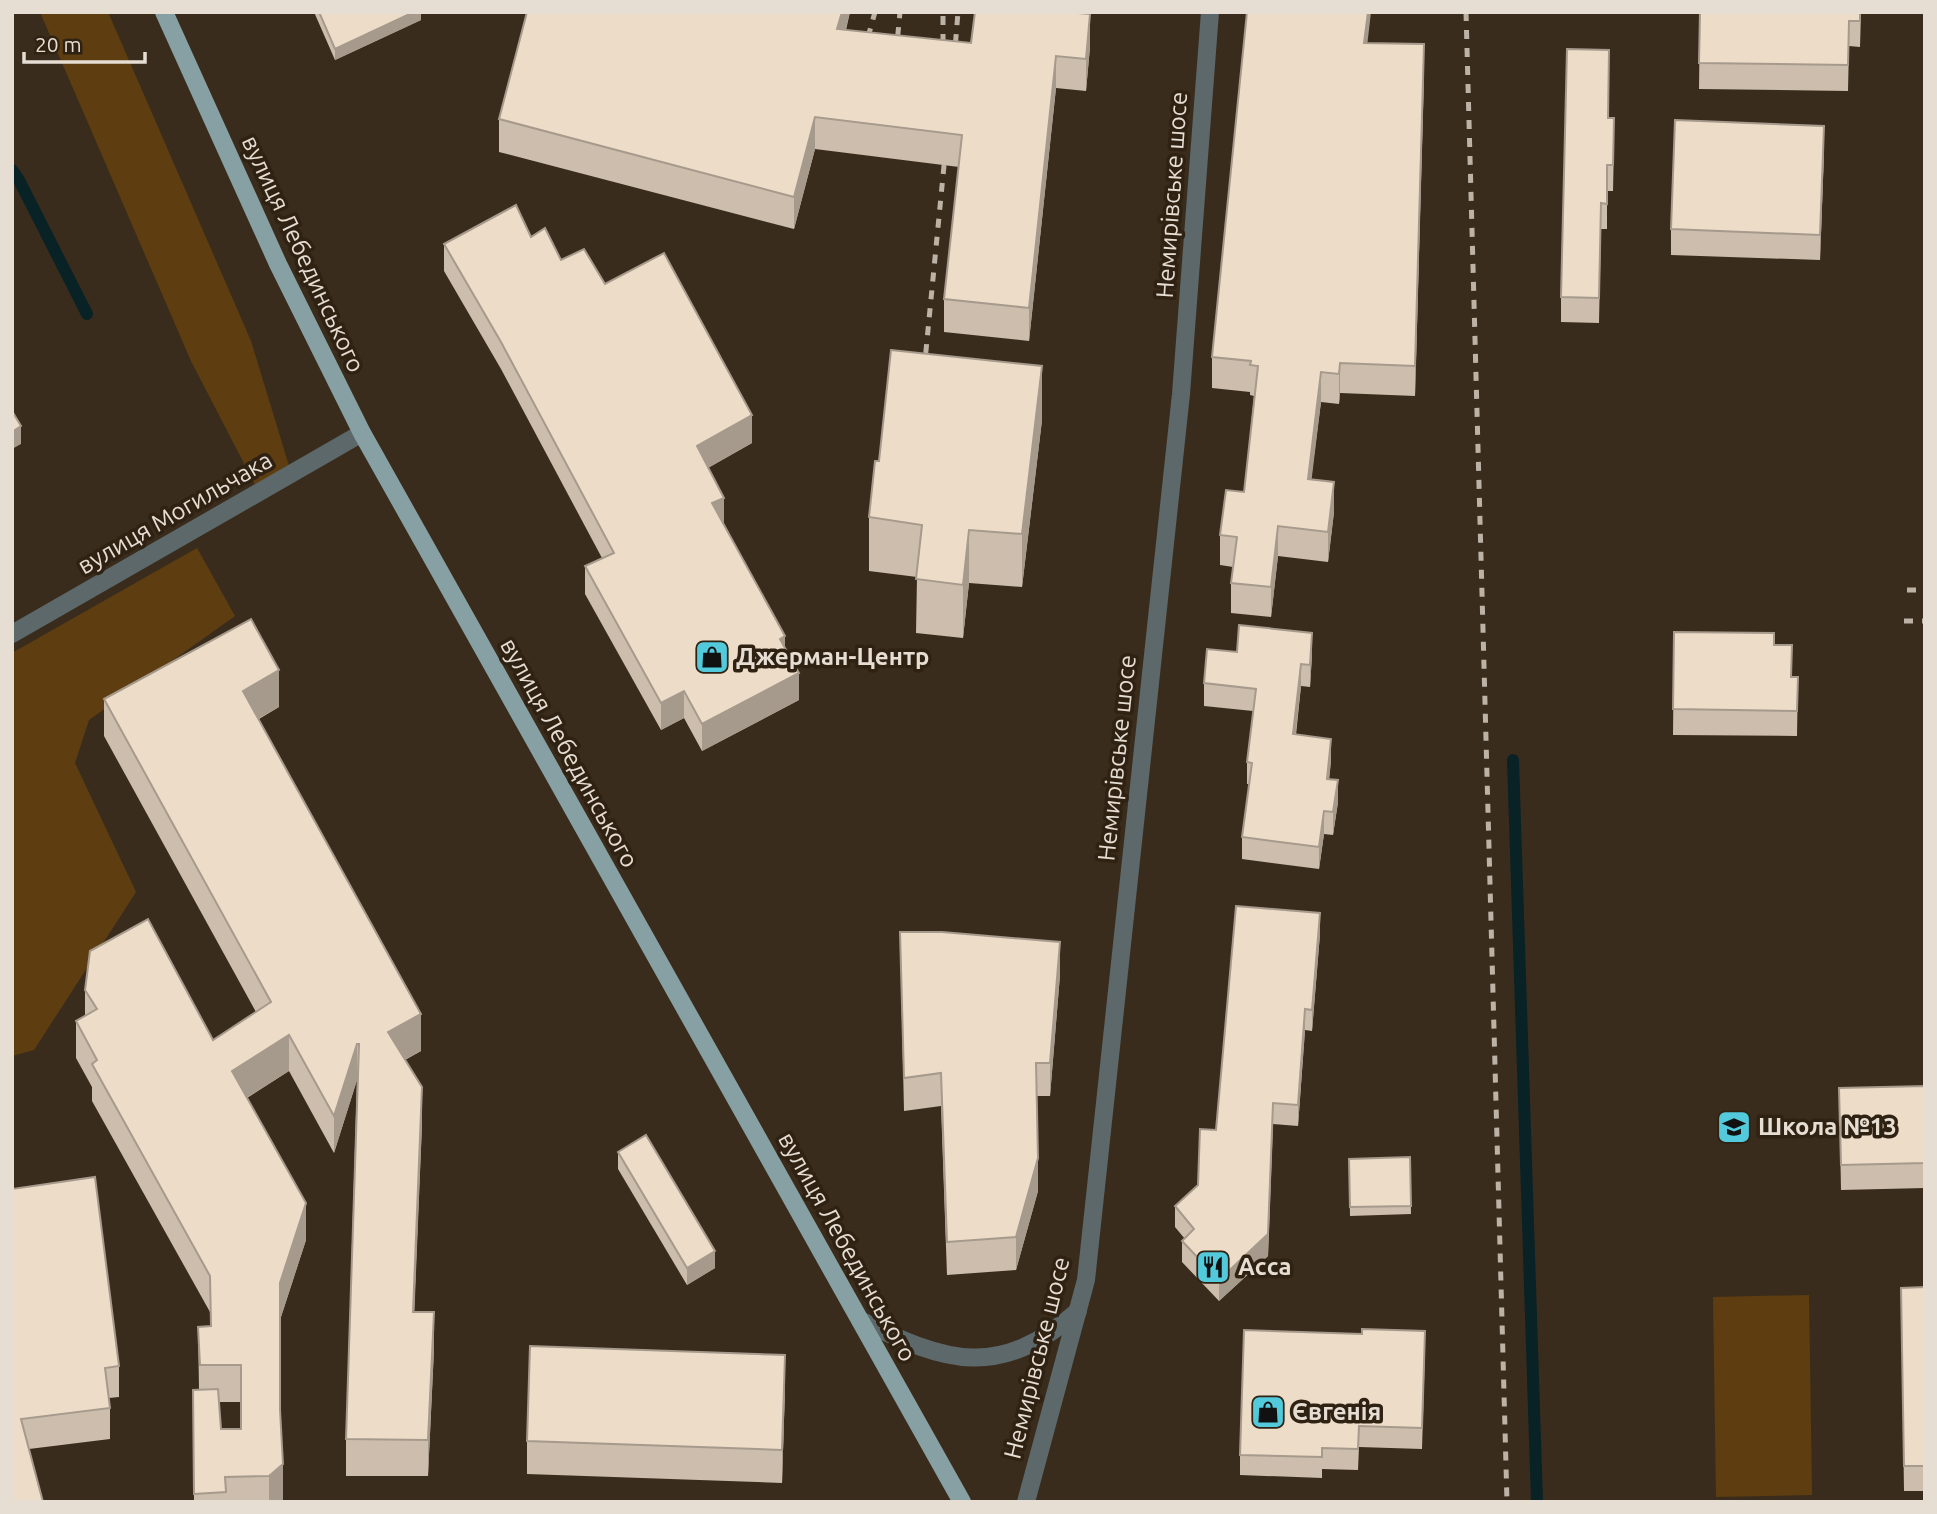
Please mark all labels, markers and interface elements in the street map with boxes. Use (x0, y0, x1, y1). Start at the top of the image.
scale bar (24, 21, 145, 65)
text: 20 m (35, 32, 82, 56)
street label: Немирівське шосе (1151, 91, 1192, 299)
street label: вулиця Лебединського (237, 131, 370, 376)
street label: вулиця Могильчака (73, 446, 277, 579)
street label: вулиця Лебединського (495, 634, 644, 872)
shop icon: Джерман-Центр (693, 638, 731, 676)
place label: Джерман-Центр (736, 643, 929, 670)
street label: Немирівське шосе (1092, 654, 1141, 862)
school or university icon: Школа №13 (1715, 1108, 1753, 1146)
place label: Школа №13 (1758, 1113, 1897, 1140)
street label: вулиця Лебединського (773, 1128, 922, 1366)
restaurant icon: Асса (1194, 1248, 1232, 1286)
place label: Асса (1238, 1253, 1291, 1280)
street label: Немирівське шосе (998, 1254, 1075, 1462)
shop icon: Євгенія (1249, 1393, 1287, 1431)
place label: Євгенія (1292, 1398, 1381, 1425)

